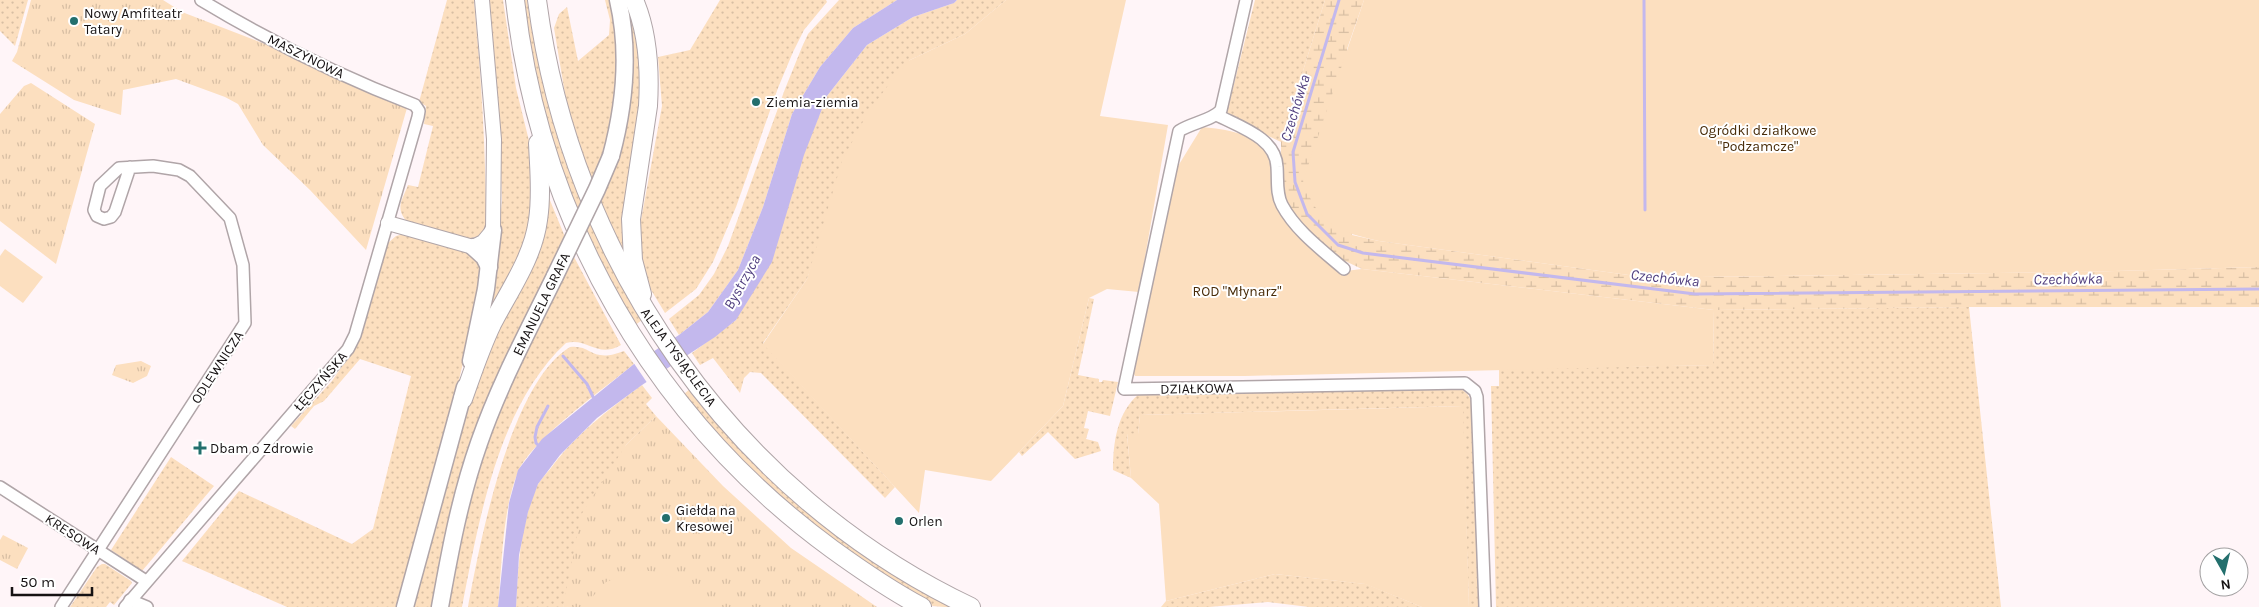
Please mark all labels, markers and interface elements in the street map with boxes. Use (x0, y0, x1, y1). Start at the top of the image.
place label: Nowy Amfiteatr Tatary (84, 5, 183, 38)
marker: Nowy Amfiteatr Tatary (68, 15, 80, 27)
street label: MASZYNOWA (265, 31, 347, 82)
water label: Czechówka (1276, 72, 1314, 144)
place label: Ziemia-ziemia (766, 94, 858, 111)
marker: Ziemia-ziemia (750, 96, 762, 108)
park label: Ogródki działkowe "Podzamcze" (1700, 122, 1816, 155)
street label: EMANUELA GRAFA (509, 250, 574, 358)
water label: Bystrzyca (720, 252, 764, 312)
water label: Czechówka (1630, 265, 1700, 291)
water label: Czechówka (2033, 269, 2103, 289)
park label: ROD "Młynarz" (1193, 283, 1281, 300)
street label: ALEJA TYSIĄCLECIA (637, 305, 720, 410)
street label: ODLEWNICZA (188, 328, 247, 407)
street label: ŁĘCZYŃSKA (289, 347, 351, 415)
street label: DZIAŁKOWA (1160, 379, 1234, 398)
place label: Dbam o Zdrowie (210, 440, 313, 457)
marker: Dbam o Zdrowie (194, 442, 206, 454)
place label: Giełda na Kresowej (676, 502, 736, 535)
street label: KRESOWA (42, 510, 104, 559)
marker: Giełda na Kresowej (660, 512, 672, 524)
place label: Orlen (909, 513, 943, 530)
marker: Orlen (893, 515, 905, 527)
north arrow (2199, 547, 2249, 597)
scale bar (12, 564, 92, 596)
text: 50 m (20, 573, 55, 591)
text: N (2220, 575, 2232, 593)

